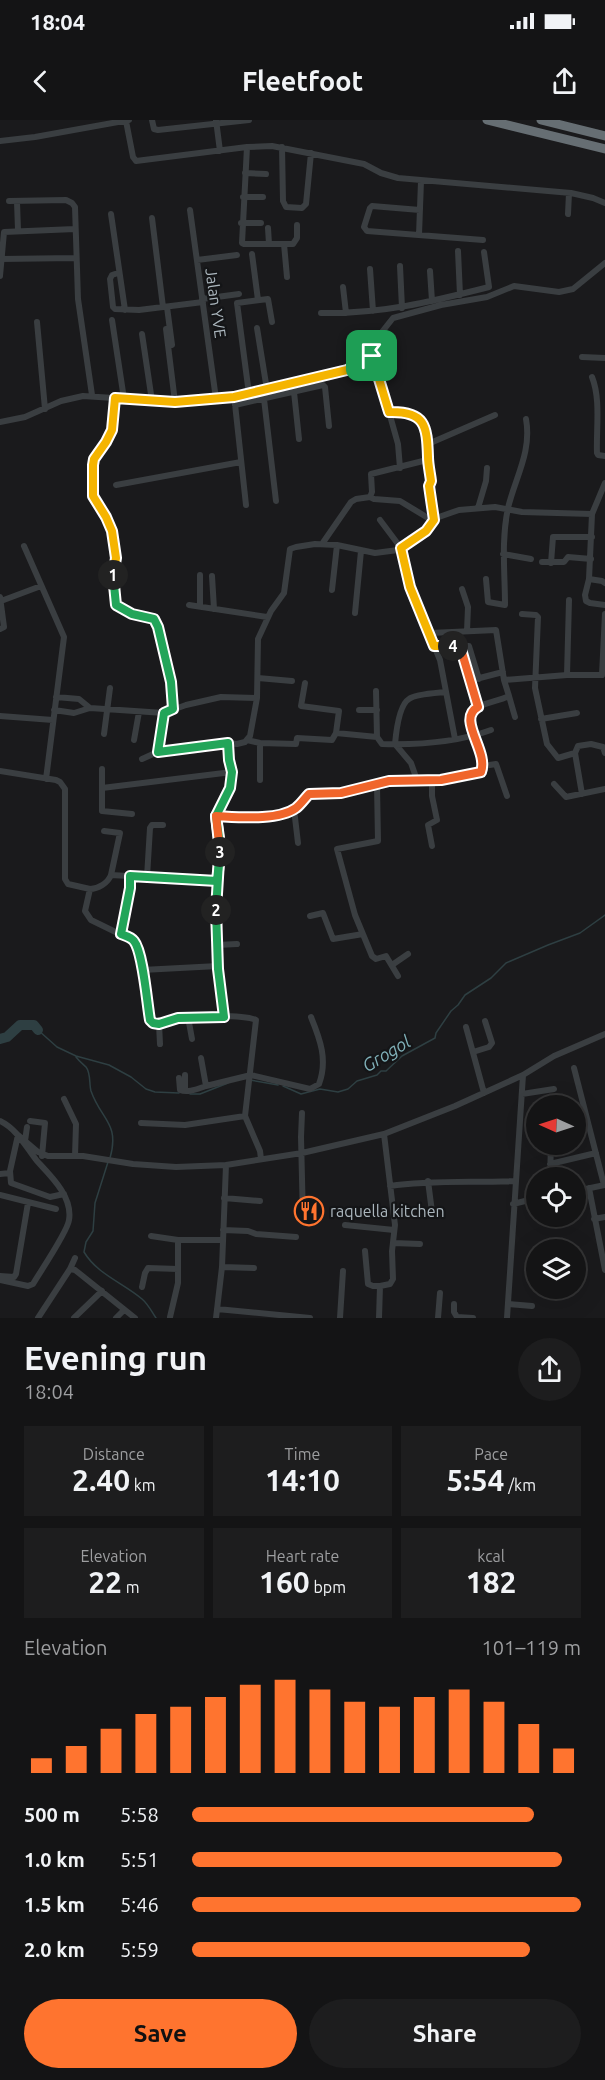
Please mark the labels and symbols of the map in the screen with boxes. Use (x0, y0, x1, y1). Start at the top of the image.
street label: Jalan YVE (202, 267, 230, 339)
pin (346, 330, 397, 381)
pin: 1 (98, 560, 128, 590)
pin: 4 (438, 631, 468, 661)
pin: 3 (205, 837, 235, 867)
pin: 2 (201, 895, 231, 925)
water label: Grogol (358, 1031, 414, 1075)
north arrow (526, 1095, 586, 1155)
restaurant icon: raquella kitchen (293, 1195, 325, 1227)
place label: raquella kitchen (330, 1202, 445, 1220)

